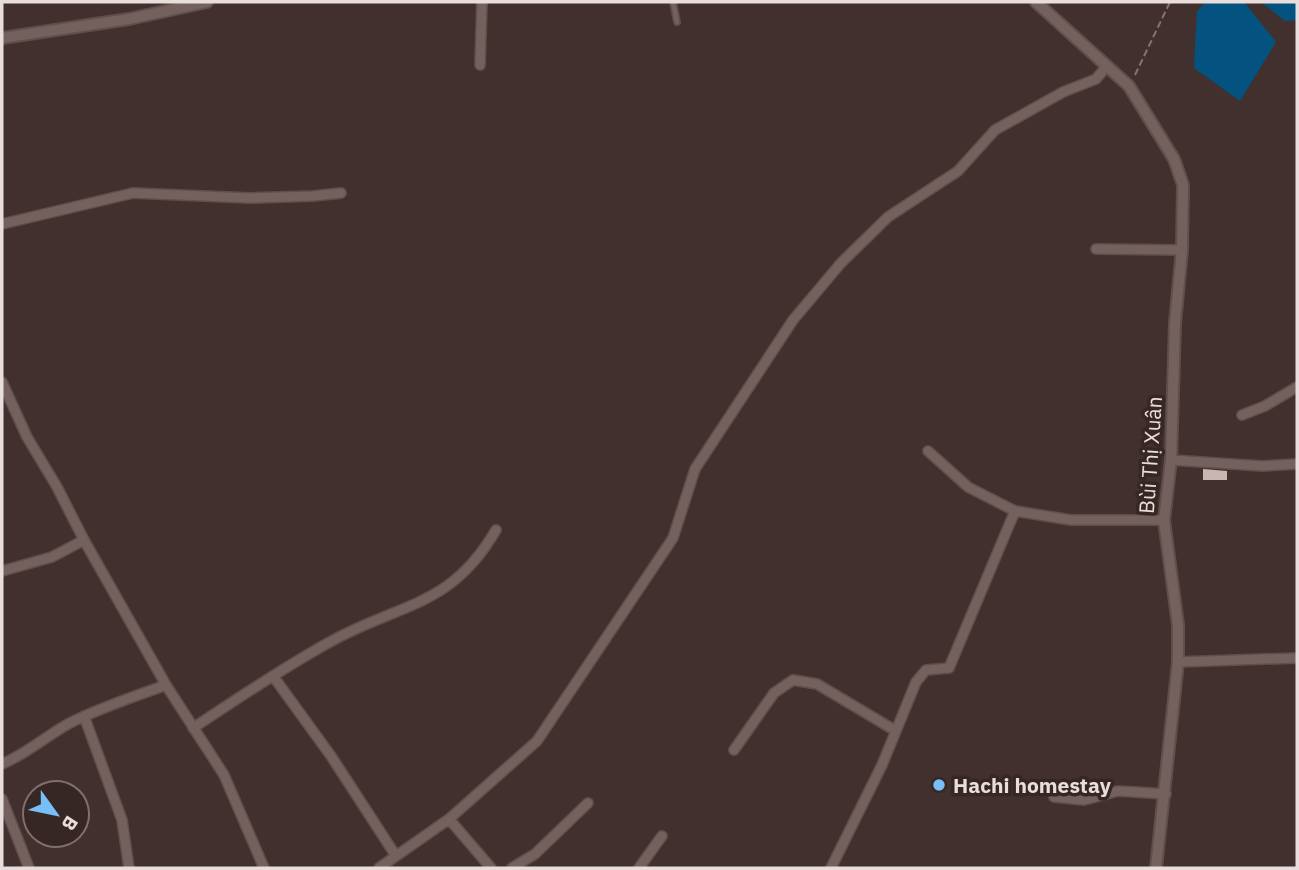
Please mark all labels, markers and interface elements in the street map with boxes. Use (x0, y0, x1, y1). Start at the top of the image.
street label: Bùi Thị Xuân (1132, 395, 1168, 515)
place label: Hachi homestay (953, 771, 1112, 799)
marker: Hachi homestay (931, 777, 947, 793)
north arrow (21, 779, 91, 849)
text: B (57, 811, 84, 835)

